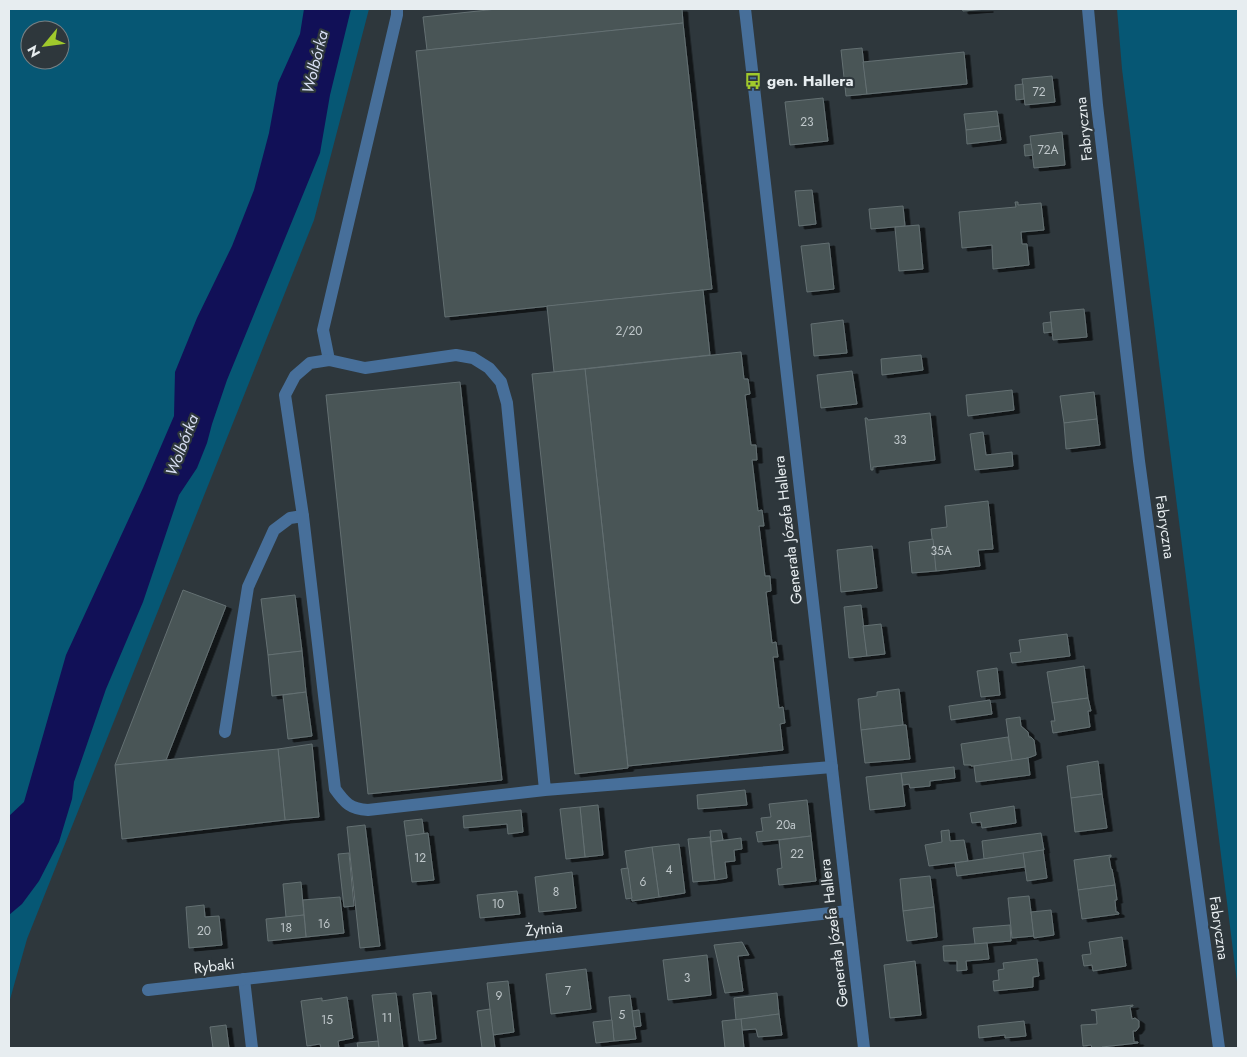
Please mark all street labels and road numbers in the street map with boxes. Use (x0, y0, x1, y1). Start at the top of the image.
street label: Fabryczna (1070, 96, 1098, 162)
street label: Generała Józefa Hallera (768, 455, 808, 605)
street label: Fabryczna (1150, 494, 1180, 560)
street label: Generała Józefa Hallera (814, 858, 854, 1008)
street label: Fabryczna (1204, 895, 1234, 961)
street label: Żytnia (524, 916, 564, 942)
street label: Rybaki (192, 953, 236, 979)

